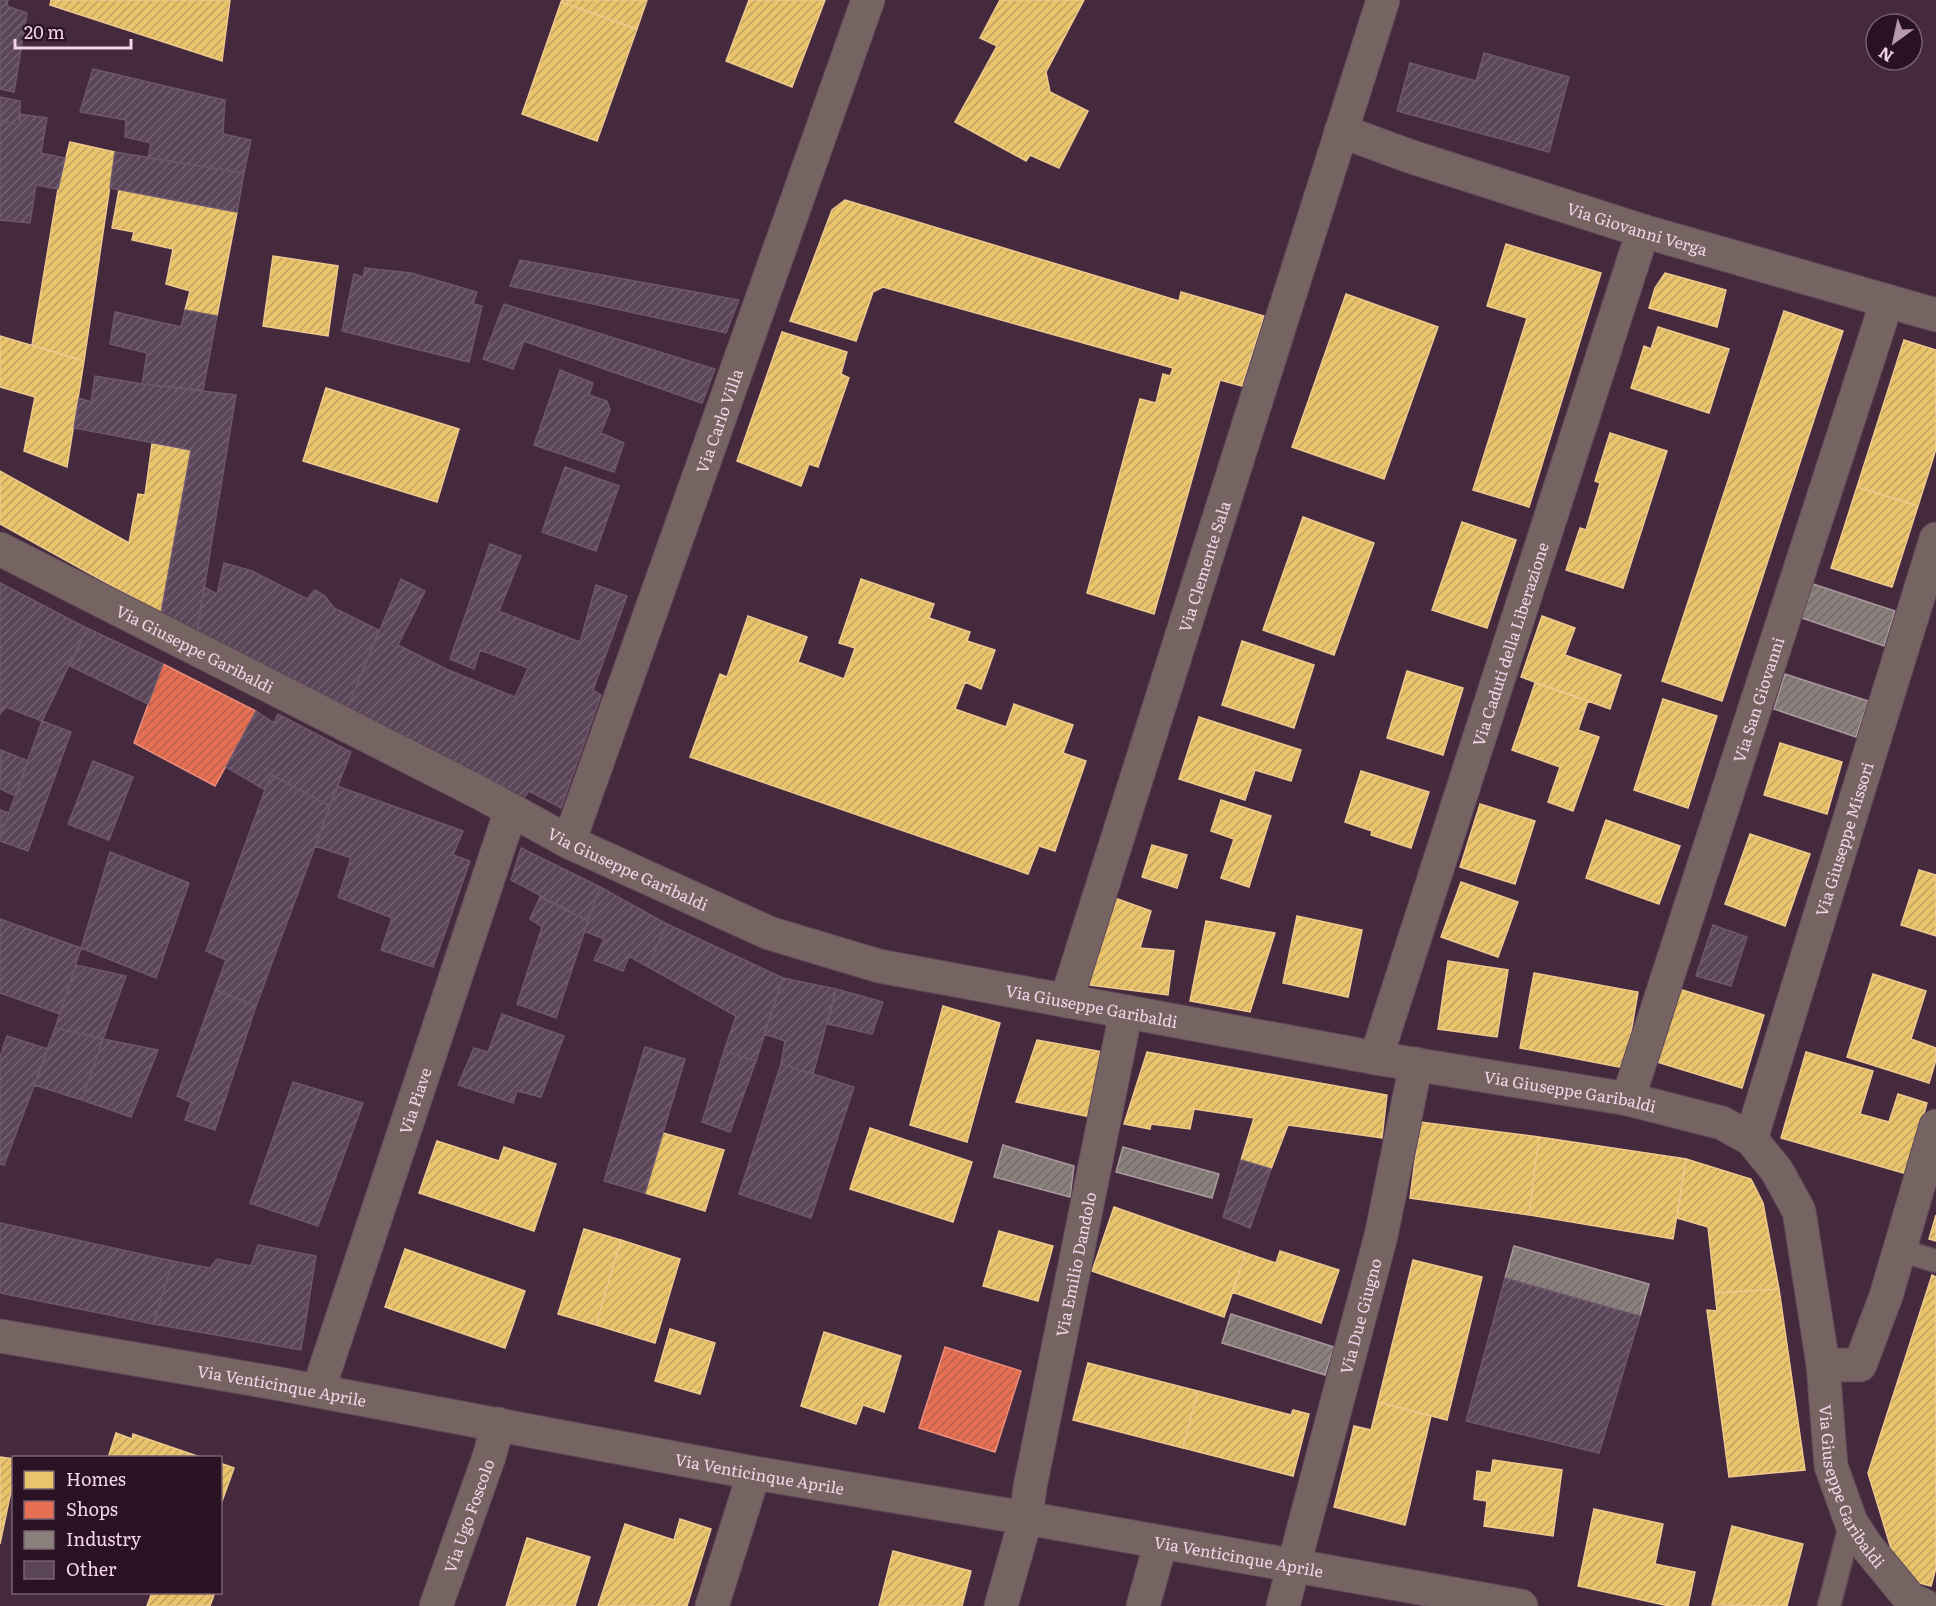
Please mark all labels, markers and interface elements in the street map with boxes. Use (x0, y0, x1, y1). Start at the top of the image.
scale bar (15, 12, 130, 50)
north arrow (1864, 12, 1924, 72)
text: 20 m (24, 18, 65, 45)
text: N (1873, 42, 1897, 69)
street label: Via Giovanni Verga (1564, 195, 1711, 261)
street label: Via Carlo Villa (689, 365, 748, 476)
street label: Via Clemente Sala (1172, 497, 1236, 635)
street label: Via Caduti della Liberazione (1465, 539, 1554, 749)
street label: Via Giuseppe Garibaldi (112, 598, 278, 698)
street label: Via San Giovanni (1726, 634, 1789, 766)
street label: Via Giuseppe Missori (1808, 759, 1879, 919)
street label: Via Giuseppe Garibaldi (544, 821, 713, 916)
street label: Via Giuseppe Garibaldi (1004, 978, 1180, 1033)
street label: Via Piave (392, 1064, 437, 1137)
street label: Via Giuseppe Garibaldi (1482, 1064, 1659, 1118)
street label: Via Emilio Dandolo (1049, 1189, 1101, 1339)
street label: Via Due Giugno (1333, 1255, 1387, 1377)
street label: Via Venticinque Aprile (195, 1358, 368, 1412)
street label: Via Giuseppe Garibaldi (1814, 1403, 1891, 1573)
street label: Via Venticinque Aprile (673, 1446, 846, 1500)
street label: Via Ugo Foscolo (437, 1455, 500, 1576)
legend (12, 1456, 222, 1594)
text: Homes (66, 1465, 126, 1492)
text: Shops (66, 1495, 118, 1522)
text: Industry (66, 1525, 142, 1552)
street label: Via Venticinque Aprile (1152, 1529, 1325, 1583)
text: Other (66, 1555, 117, 1582)

